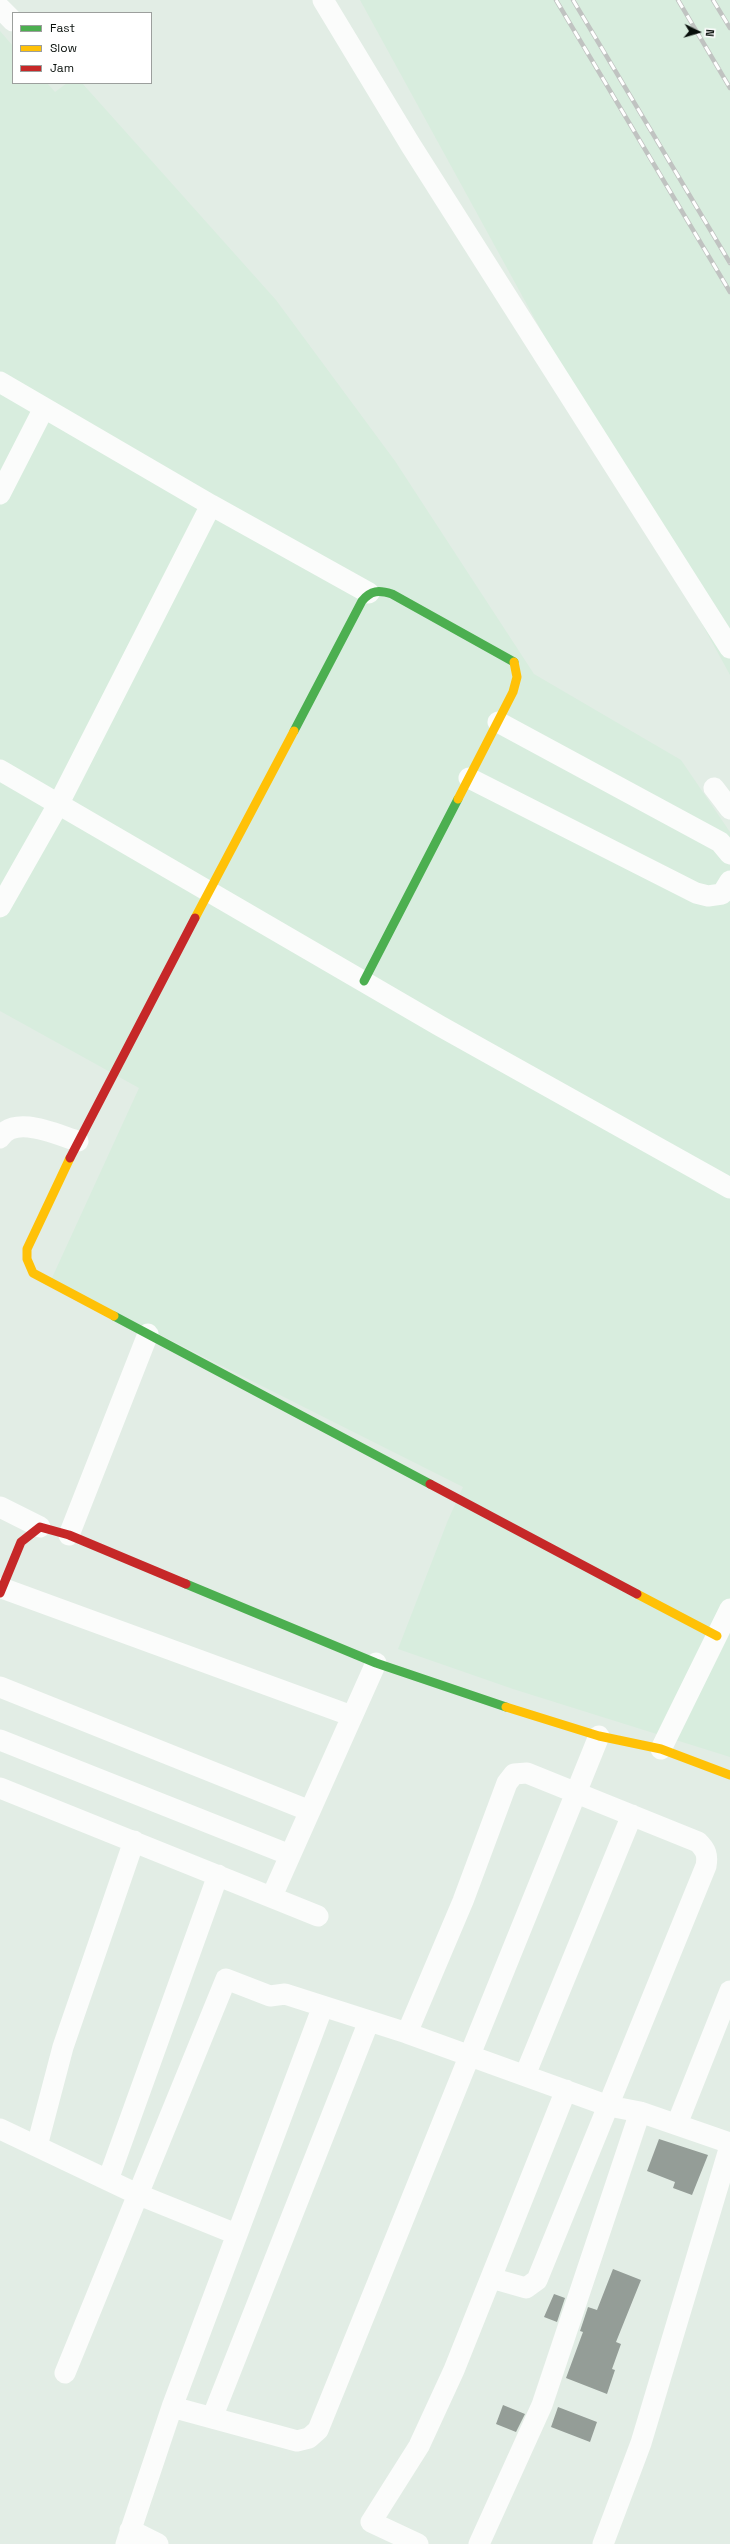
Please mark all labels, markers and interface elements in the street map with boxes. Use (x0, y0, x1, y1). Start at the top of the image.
legend (12, 12, 152, 84)
north arrow (678, 12, 718, 52)
text: Fast (50, 20, 75, 36)
text: N (703, 29, 717, 37)
text: Slow (50, 40, 77, 56)
text: Jam (50, 60, 74, 76)

